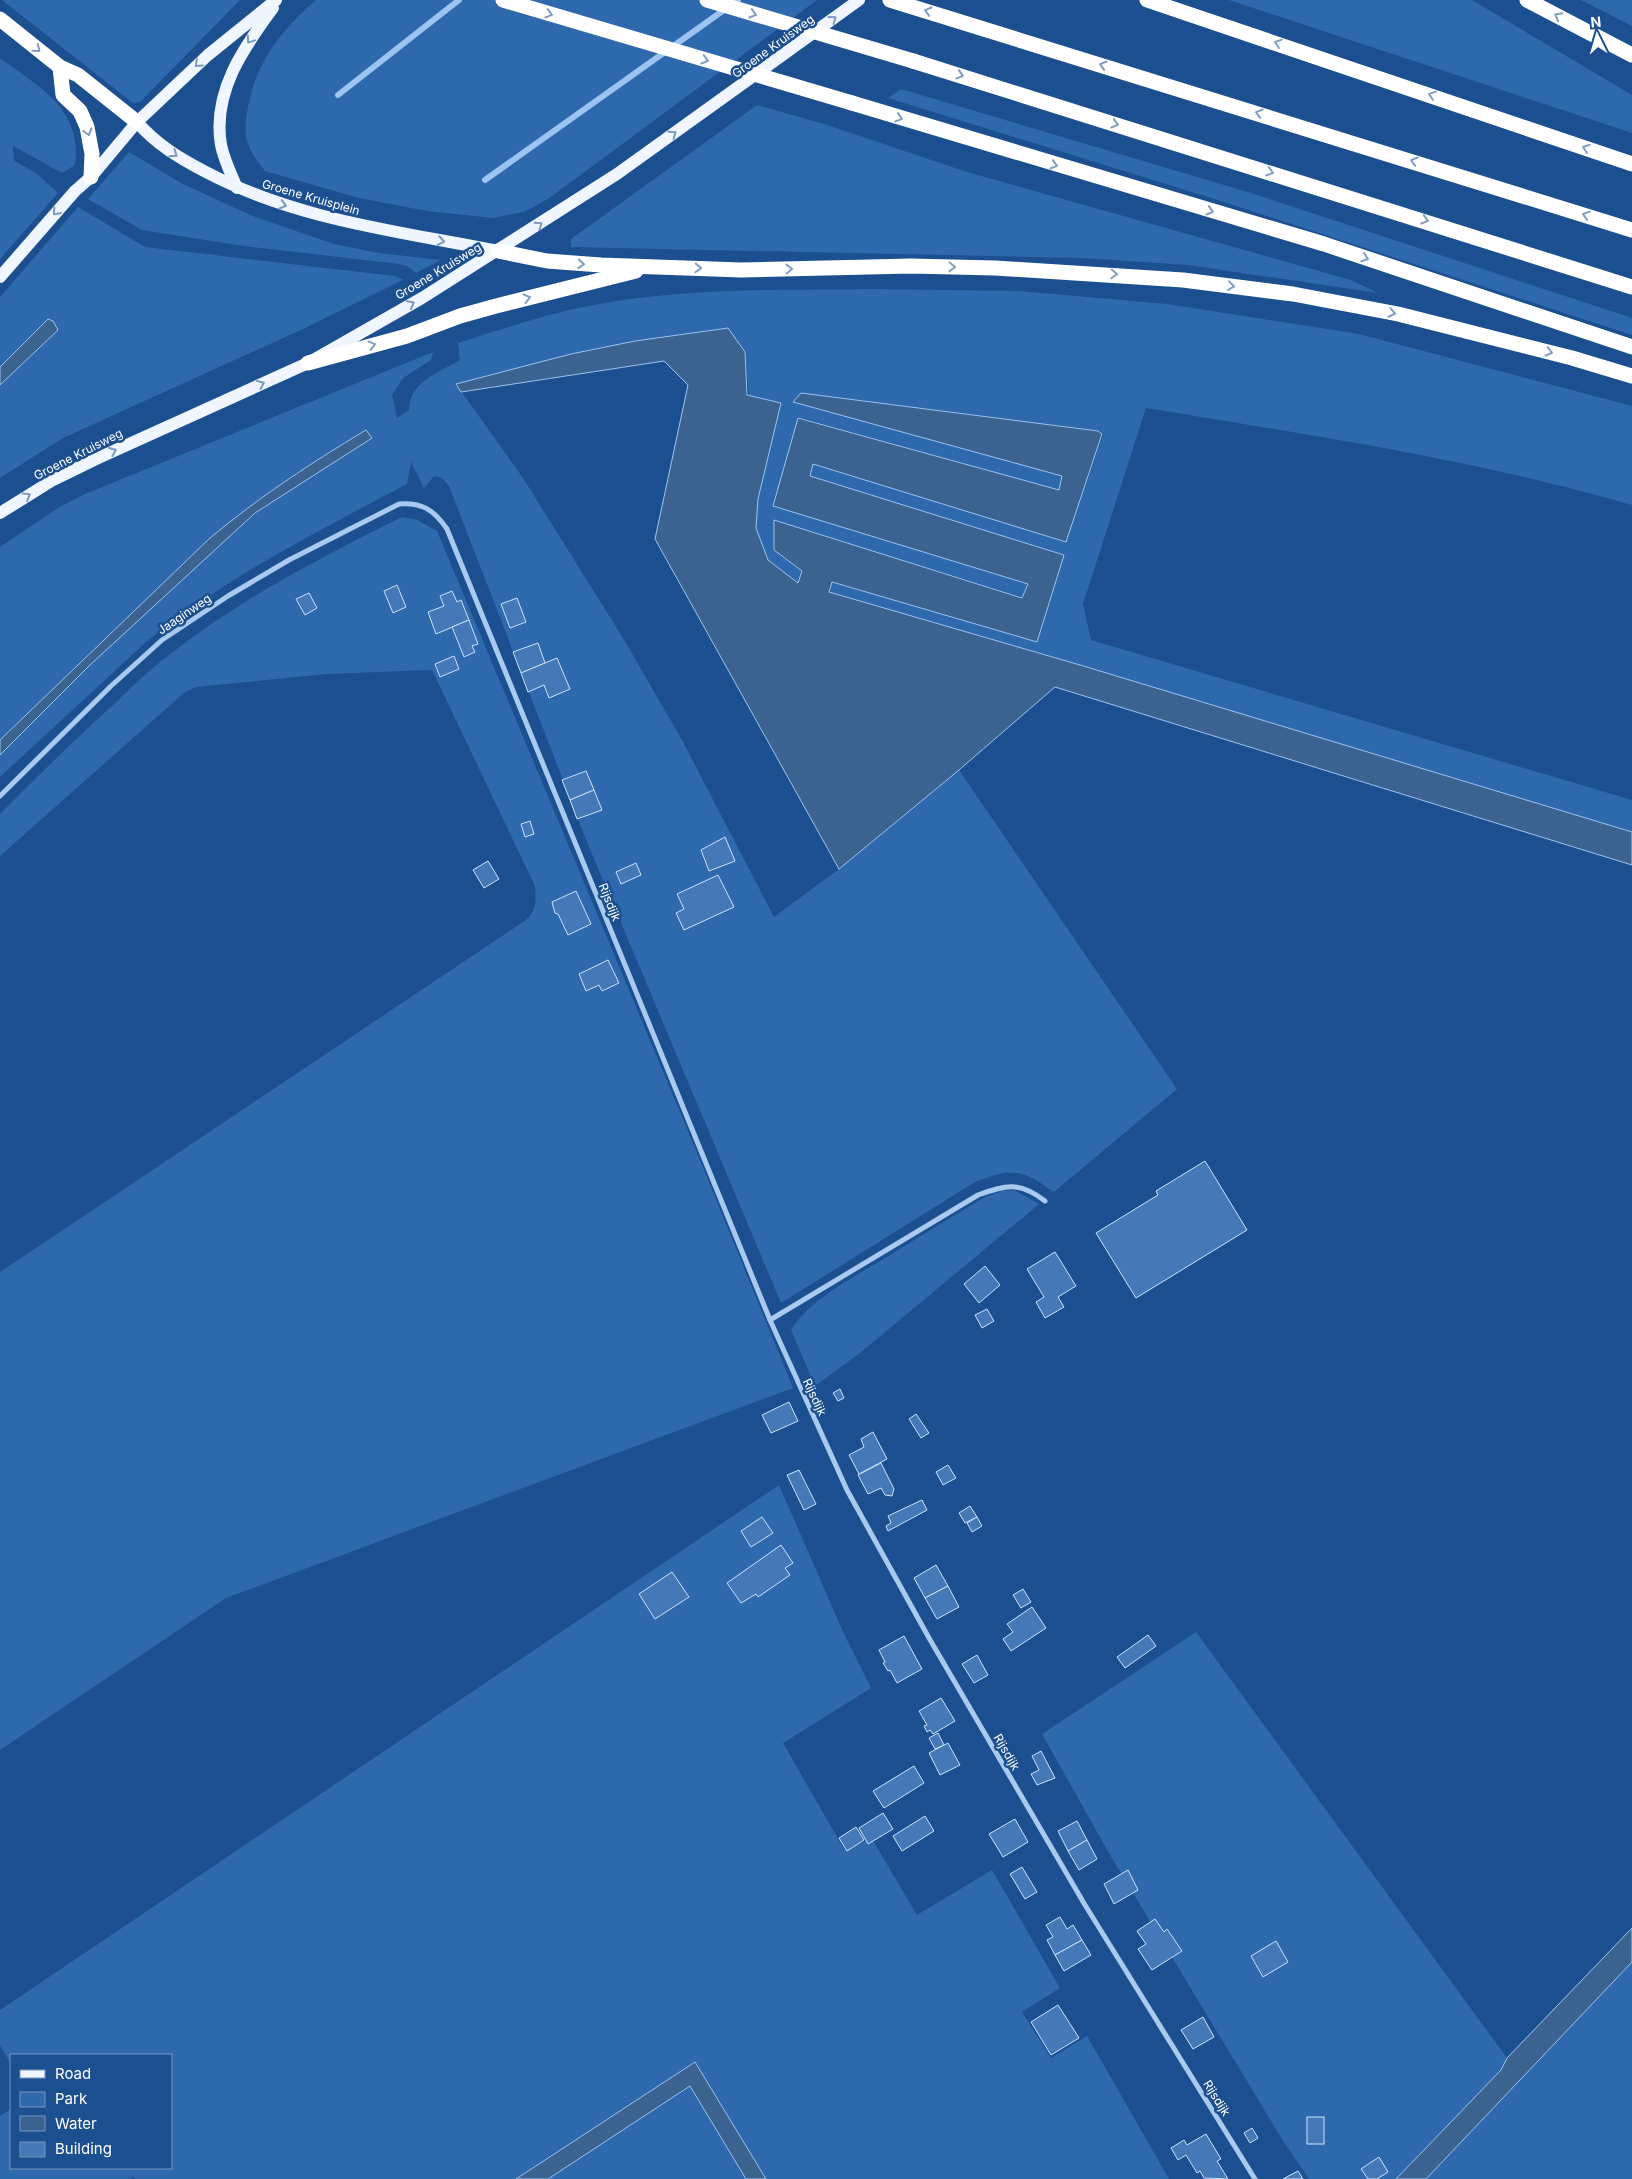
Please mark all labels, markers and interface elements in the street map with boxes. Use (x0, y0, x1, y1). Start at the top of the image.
one-way arrow (925, 7, 933, 17)
one-way arrow (545, 8, 553, 18)
one-way arrow (749, 8, 757, 18)
north arrow (1572, 10, 1622, 60)
street label: Groene Kruisweg (729, 11, 817, 81)
one-way arrow (1554, 12, 1563, 22)
text: N (1590, 13, 1602, 30)
one-way arrow (827, 16, 836, 25)
one-way arrow (247, 34, 256, 43)
one-way arrow (1275, 39, 1283, 49)
one-way arrow (31, 43, 40, 51)
one-way arrow (701, 54, 709, 64)
one-way arrow (195, 58, 204, 67)
one-way arrow (1100, 61, 1108, 71)
one-way arrow (955, 70, 964, 80)
one-way arrow (1428, 91, 1437, 101)
one-way arrow (1255, 109, 1263, 119)
one-way arrow (894, 112, 902, 122)
one-way arrow (1110, 118, 1119, 128)
one-way arrow (82, 128, 93, 136)
one-way arrow (668, 131, 677, 140)
one-way arrow (1582, 144, 1591, 154)
one-way arrow (168, 148, 178, 157)
one-way arrow (1410, 157, 1418, 167)
one-way arrow (1049, 159, 1058, 169)
one-way arrow (1266, 166, 1274, 176)
street label: Groene Kruisplein (260, 176, 362, 218)
one-way arrow (278, 199, 286, 209)
one-way arrow (54, 206, 62, 215)
one-way arrow (1205, 206, 1213, 216)
one-way arrow (1582, 210, 1590, 220)
one-way arrow (1421, 215, 1429, 225)
one-way arrow (533, 222, 542, 231)
one-way arrow (437, 235, 445, 245)
street label: Groene Kruisweg (392, 239, 484, 303)
one-way arrow (1361, 253, 1369, 263)
one-way arrow (577, 258, 585, 269)
one-way arrow (948, 262, 956, 272)
one-way arrow (695, 263, 703, 273)
one-way arrow (786, 264, 794, 274)
one-way arrow (1110, 269, 1118, 280)
one-way arrow (1228, 280, 1236, 291)
one-way arrow (522, 293, 531, 304)
one-way arrow (406, 300, 415, 310)
one-way arrow (1387, 307, 1396, 318)
one-way arrow (367, 341, 375, 351)
one-way arrow (1545, 346, 1554, 357)
one-way arrow (256, 380, 265, 390)
street label: Groene Kruisweg (31, 425, 125, 483)
one-way arrow (108, 447, 117, 457)
one-way arrow (21, 493, 30, 503)
street label: Jaaginweg (154, 591, 214, 637)
street label: Rijsdijk (596, 881, 625, 924)
street label: Rijsdijk (800, 1376, 830, 1418)
street label: Rijsdijk (991, 1731, 1024, 1773)
legend (10, 2054, 172, 2169)
text: Road (55, 2064, 91, 2083)
street label: Rijsdijk (1200, 2077, 1234, 2119)
text: Park (55, 2089, 88, 2108)
text: Water (55, 2114, 97, 2133)
text: Building (55, 2139, 112, 2158)

